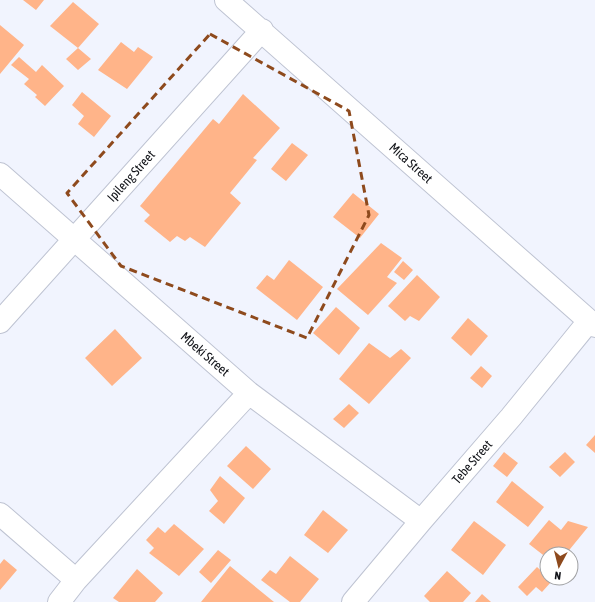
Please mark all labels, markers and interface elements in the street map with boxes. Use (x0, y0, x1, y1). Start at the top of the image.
street label: Mica Street (386, 140, 436, 186)
street label: Ipileng Street (104, 147, 158, 205)
street label: Mbeki Street (178, 329, 233, 379)
street label: Tebe Street (449, 437, 495, 487)
north arrow (539, 546, 579, 586)
text: N (554, 570, 562, 582)

